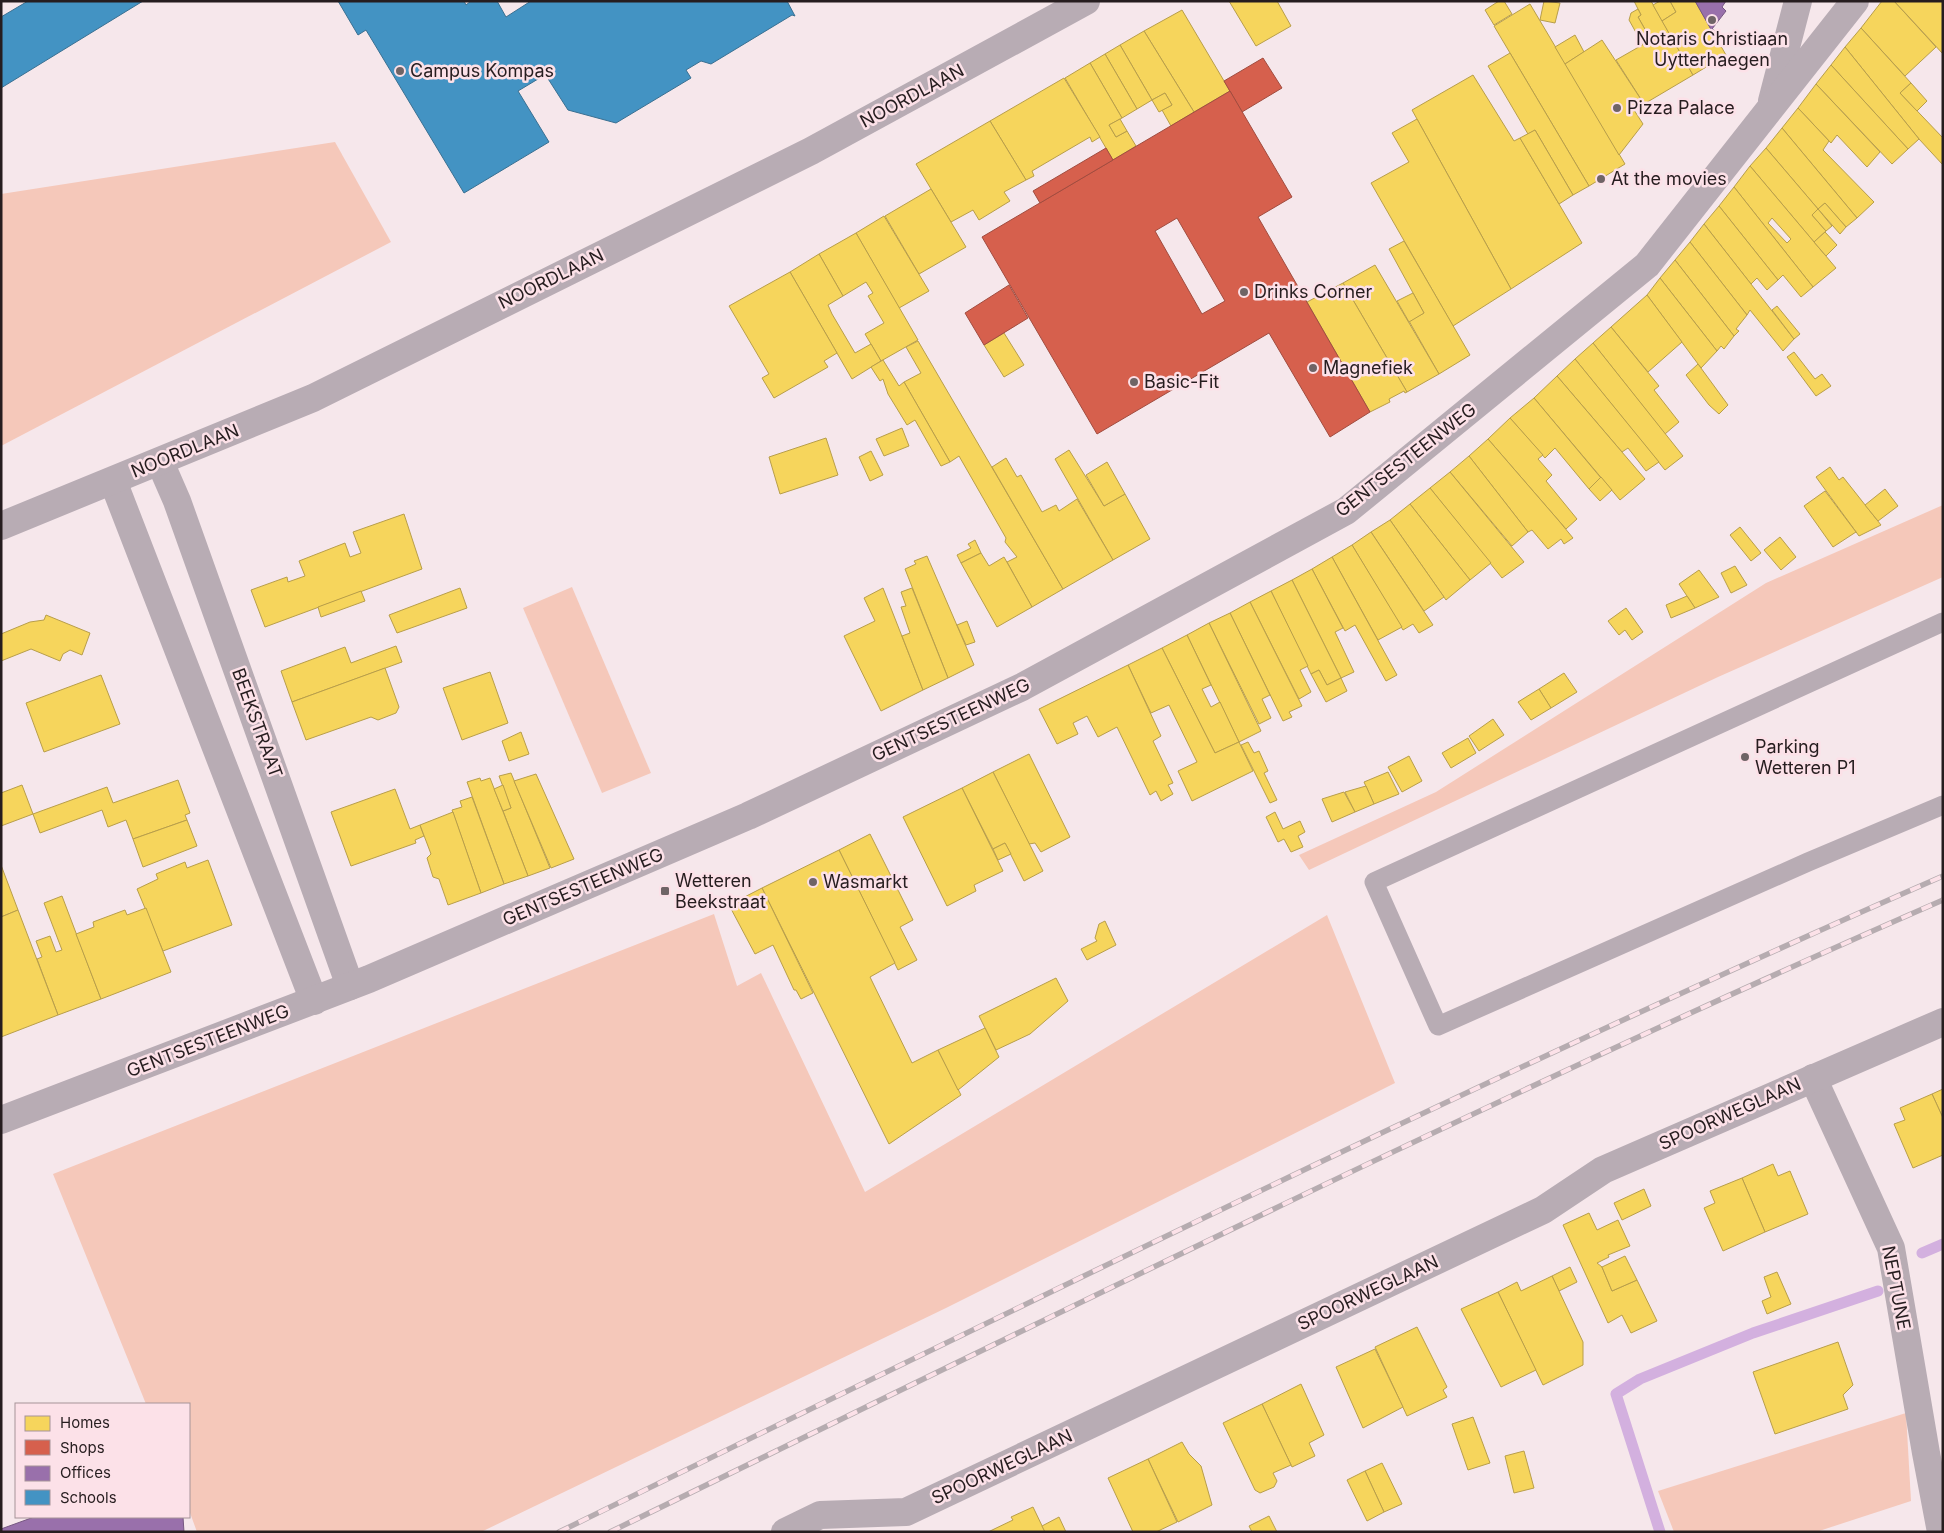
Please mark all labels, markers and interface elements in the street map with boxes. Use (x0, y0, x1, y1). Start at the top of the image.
marker: Notaris Christiaan Uytterhaegen (1706, 14, 1718, 26)
place label: Notaris Christiaan Uytterhaegen (1636, 28, 1788, 70)
street label: NOORDLAAN (856, 59, 967, 132)
place label: Campus Kompas (410, 60, 554, 81)
marker: Campus Kompas (394, 65, 406, 77)
place label: Pizza Palace (1627, 97, 1735, 118)
marker: Pizza Palace (1611, 102, 1623, 114)
place label: At the movies (1611, 168, 1727, 189)
marker: At the movies (1595, 173, 1607, 185)
street label: NOORDLAAN (495, 244, 607, 313)
place label: Drinks Corner (1254, 281, 1373, 302)
marker: Drinks Corner (1238, 286, 1250, 298)
place label: Magnefiek (1323, 357, 1413, 378)
marker: Magnefiek (1307, 362, 1319, 374)
place label: Basic-Fit (1144, 371, 1219, 392)
marker: Basic-Fit (1128, 376, 1140, 388)
street label: GENTSESTEENWEG (1331, 398, 1480, 521)
street label: NOORDLAAN (128, 419, 242, 482)
street label: BEEKSTRAAT (228, 665, 287, 781)
street label: GENTSESTEENWEG (868, 674, 1033, 765)
place label: Parking Wetteren P1 (1755, 736, 1855, 778)
marker: Parking Wetteren P1 (1739, 751, 1751, 763)
street label: GENTSESTEENWEG (499, 843, 666, 930)
place label: Wetteren Beekstraat (675, 870, 766, 912)
place label: Wasmarkt (823, 871, 908, 892)
marker: Wasmarkt (807, 876, 819, 888)
marker: Wetteren Beekstraat (659, 885, 671, 897)
street label: GENTSESTEENWEG (124, 1000, 292, 1081)
street label: SPOORWEGLAAN (1656, 1073, 1804, 1154)
street label: NEPTUNE (1878, 1244, 1915, 1332)
street label: SPOORWEGLAAN (1294, 1251, 1442, 1334)
legend (15, 1403, 190, 1518)
text: Homes (60, 1413, 110, 1432)
street label: SPOORWEGLAAN (928, 1425, 1076, 1508)
text: Shops (60, 1438, 105, 1457)
text: Offices (60, 1463, 111, 1482)
text: Schools (60, 1488, 117, 1507)

